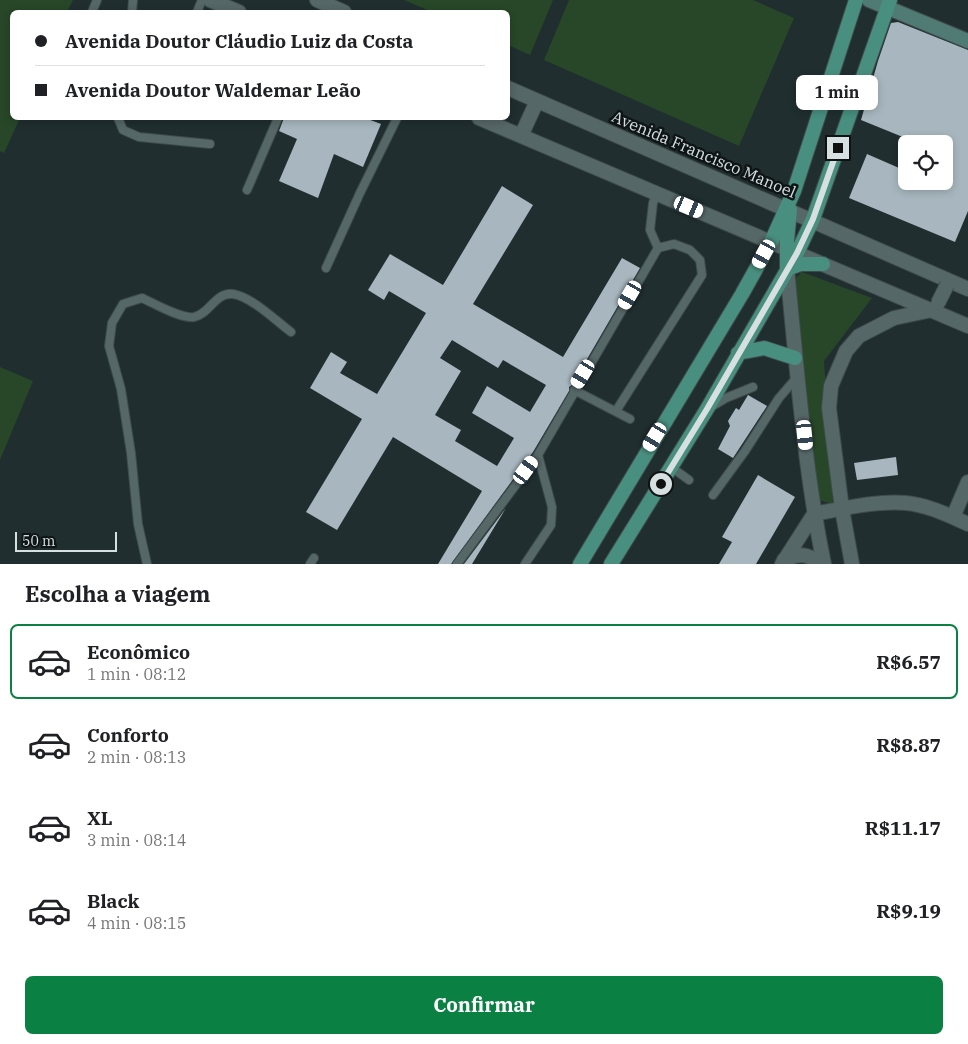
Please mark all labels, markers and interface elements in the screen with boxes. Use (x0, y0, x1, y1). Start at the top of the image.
text: Avenida Doutor Cláudio Luiz da Costa (65, 29, 413, 53)
callout: 1 min (797, 76, 879, 110)
text: Avenida Doutor Waldemar Leão (65, 78, 361, 102)
text: 1 min (815, 82, 859, 102)
street label: Avenida Francisco Manoel (609, 106, 799, 202)
map controls (898, 135, 953, 190)
button: locate (898, 135, 953, 190)
route end (827, 137, 849, 159)
car (672, 194, 705, 220)
car (750, 237, 777, 271)
car (616, 278, 643, 312)
car (568, 357, 597, 391)
car (795, 419, 814, 451)
car (640, 420, 669, 454)
car (511, 453, 540, 487)
route start (650, 473, 672, 495)
scale bar (15, 529, 118, 552)
text: 50 m (22, 532, 55, 550)
text: Escolha a viagem (25, 579, 210, 608)
icon: car (27, 639, 72, 684)
text: Econômico (87, 640, 190, 664)
text: R$6.57 (876, 650, 941, 674)
text: 1 min · 08:12 (87, 664, 186, 684)
icon: car (27, 722, 72, 767)
text: Conforto (87, 723, 169, 747)
text: R$8.87 (876, 733, 941, 757)
text: 2 min · 08:13 (87, 747, 186, 767)
icon: car (27, 805, 72, 850)
text: XL (87, 806, 113, 830)
text: R$11.17 (865, 816, 941, 840)
text: 3 min · 08:14 (87, 830, 186, 850)
icon: car (27, 888, 72, 933)
text: Black (87, 889, 139, 913)
text: R$9.19 (876, 899, 941, 923)
text: 4 min · 08:15 (87, 913, 186, 933)
button: Confirmar (25, 976, 943, 1034)

